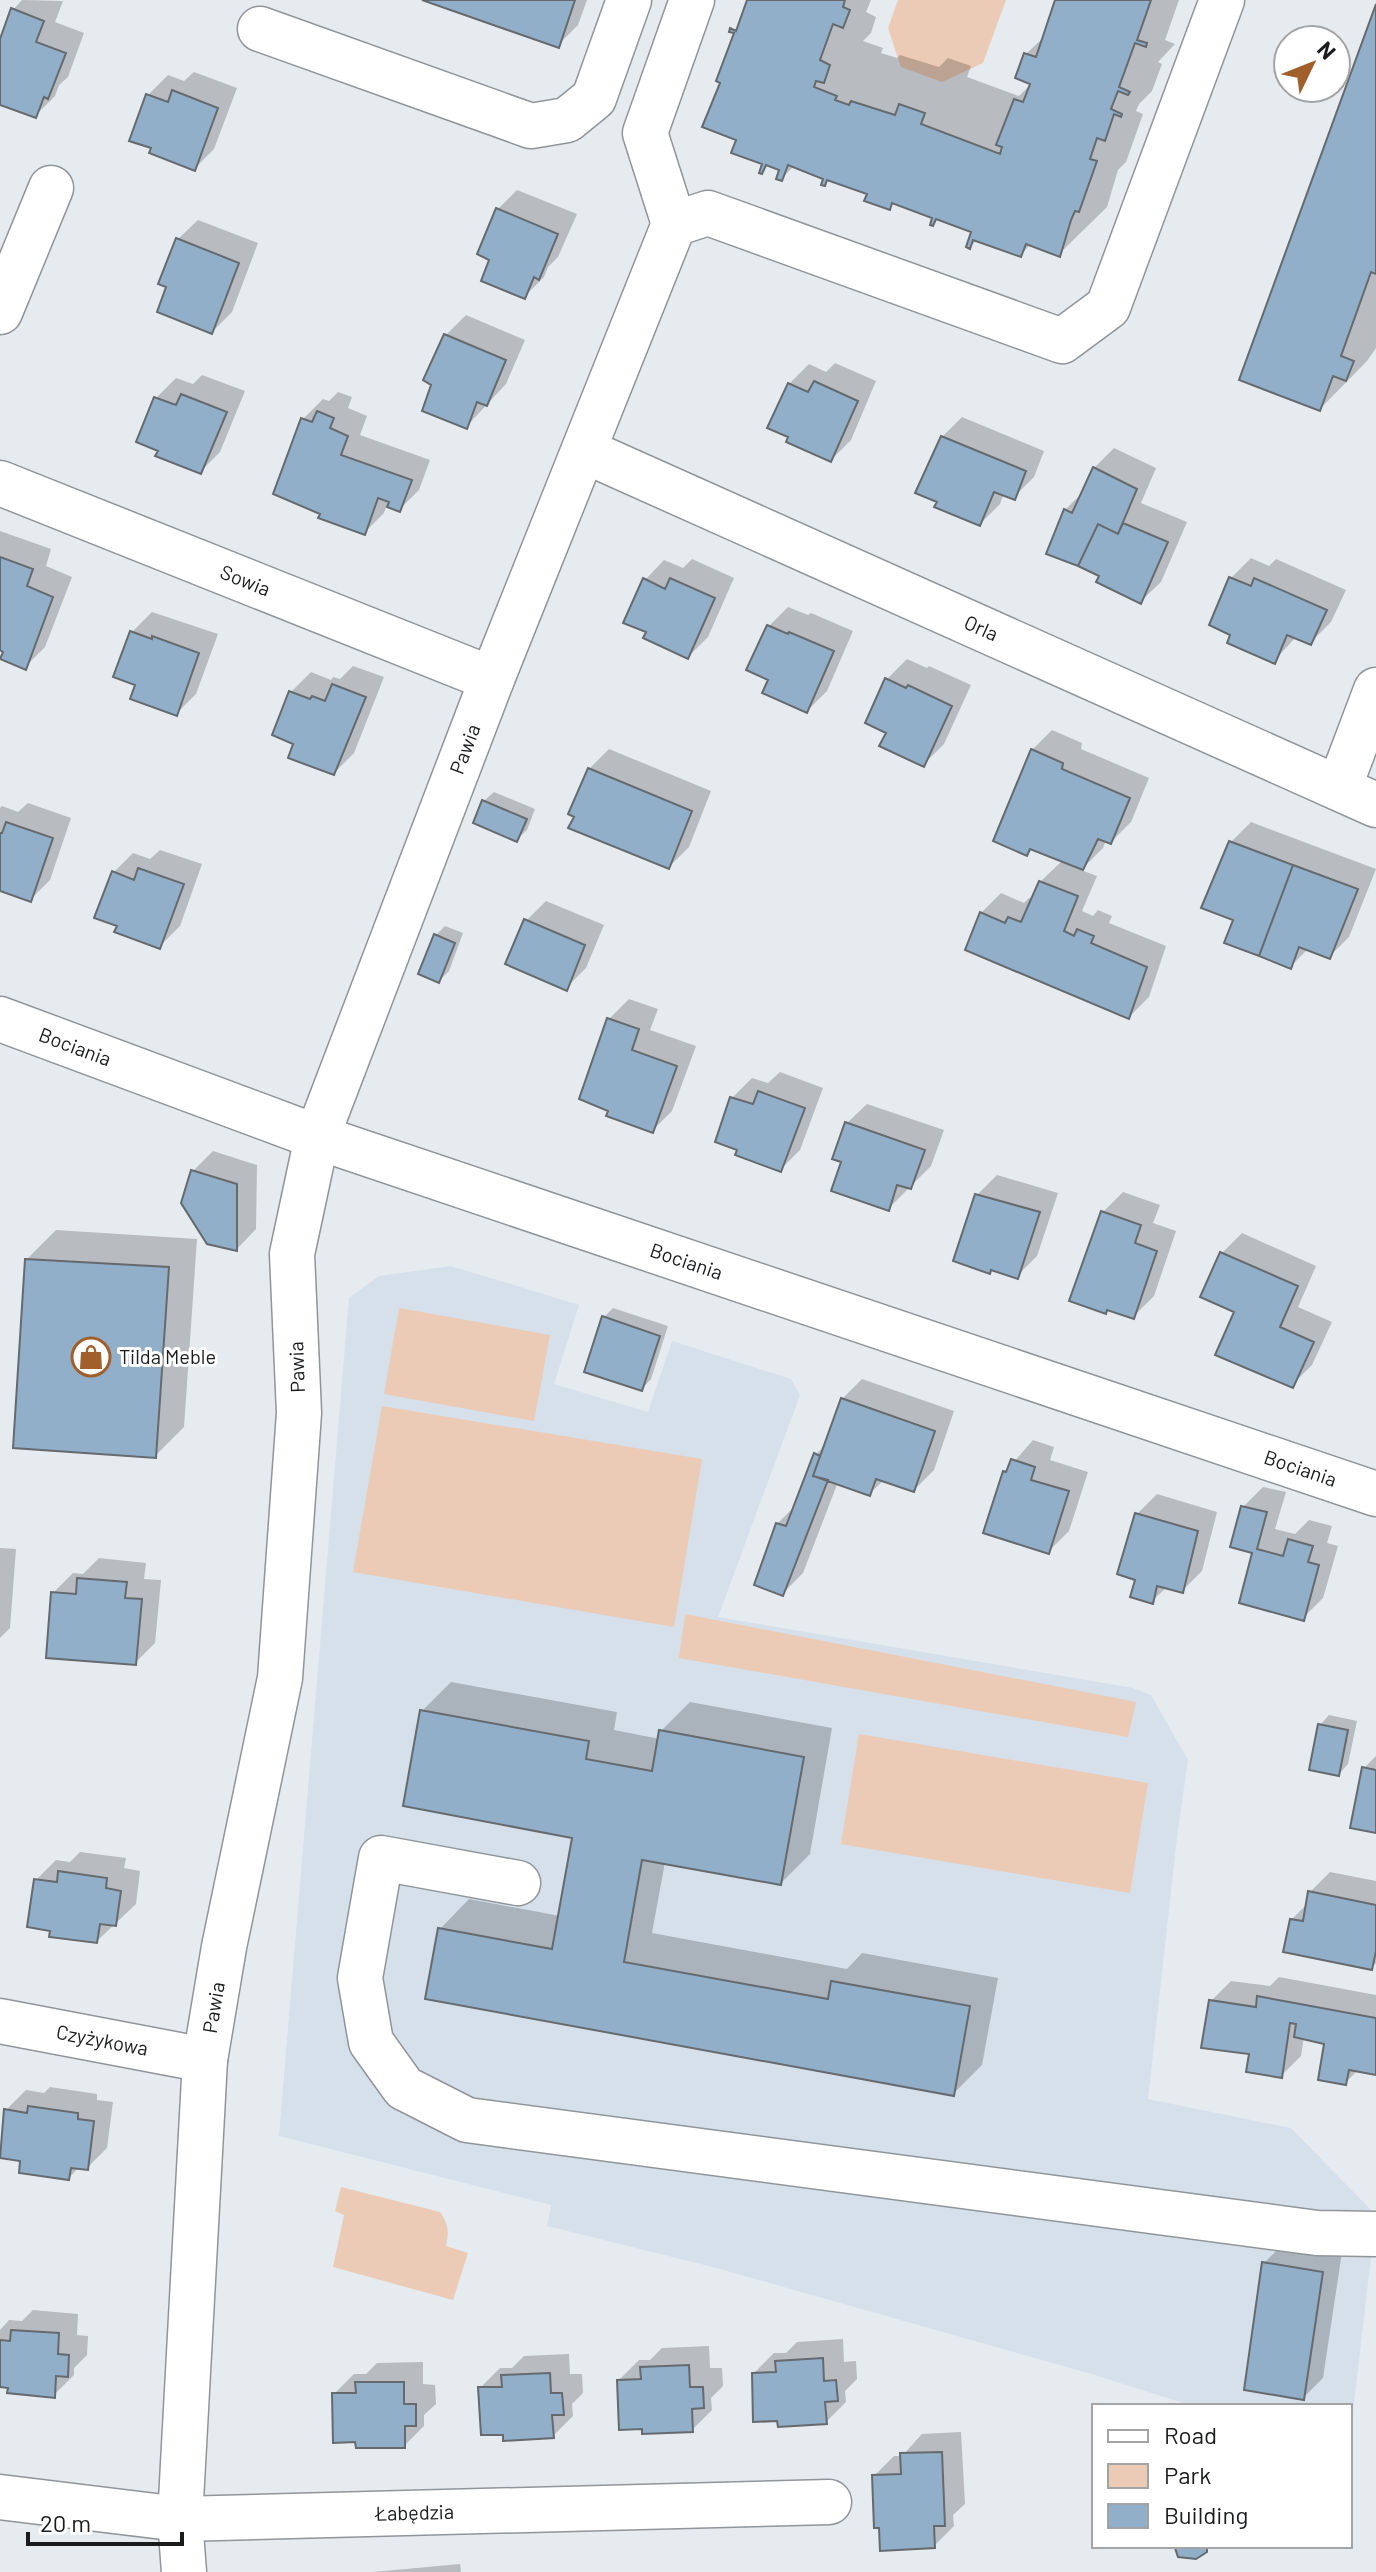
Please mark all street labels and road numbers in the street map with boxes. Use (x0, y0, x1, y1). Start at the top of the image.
street label: Sowia (217, 559, 274, 601)
street label: Orla (961, 609, 1002, 645)
street label: Pawia (444, 720, 485, 777)
street label: Bociania (36, 1022, 115, 1070)
street label: Bociania (647, 1237, 726, 1284)
street label: Pawia (283, 1341, 309, 1393)
street label: Bociania (1261, 1444, 1340, 1491)
street label: Pawia (197, 1980, 229, 2035)
street label: Czyżykowa (54, 2019, 150, 2060)
street label: Łabędzia (374, 2499, 454, 2525)

